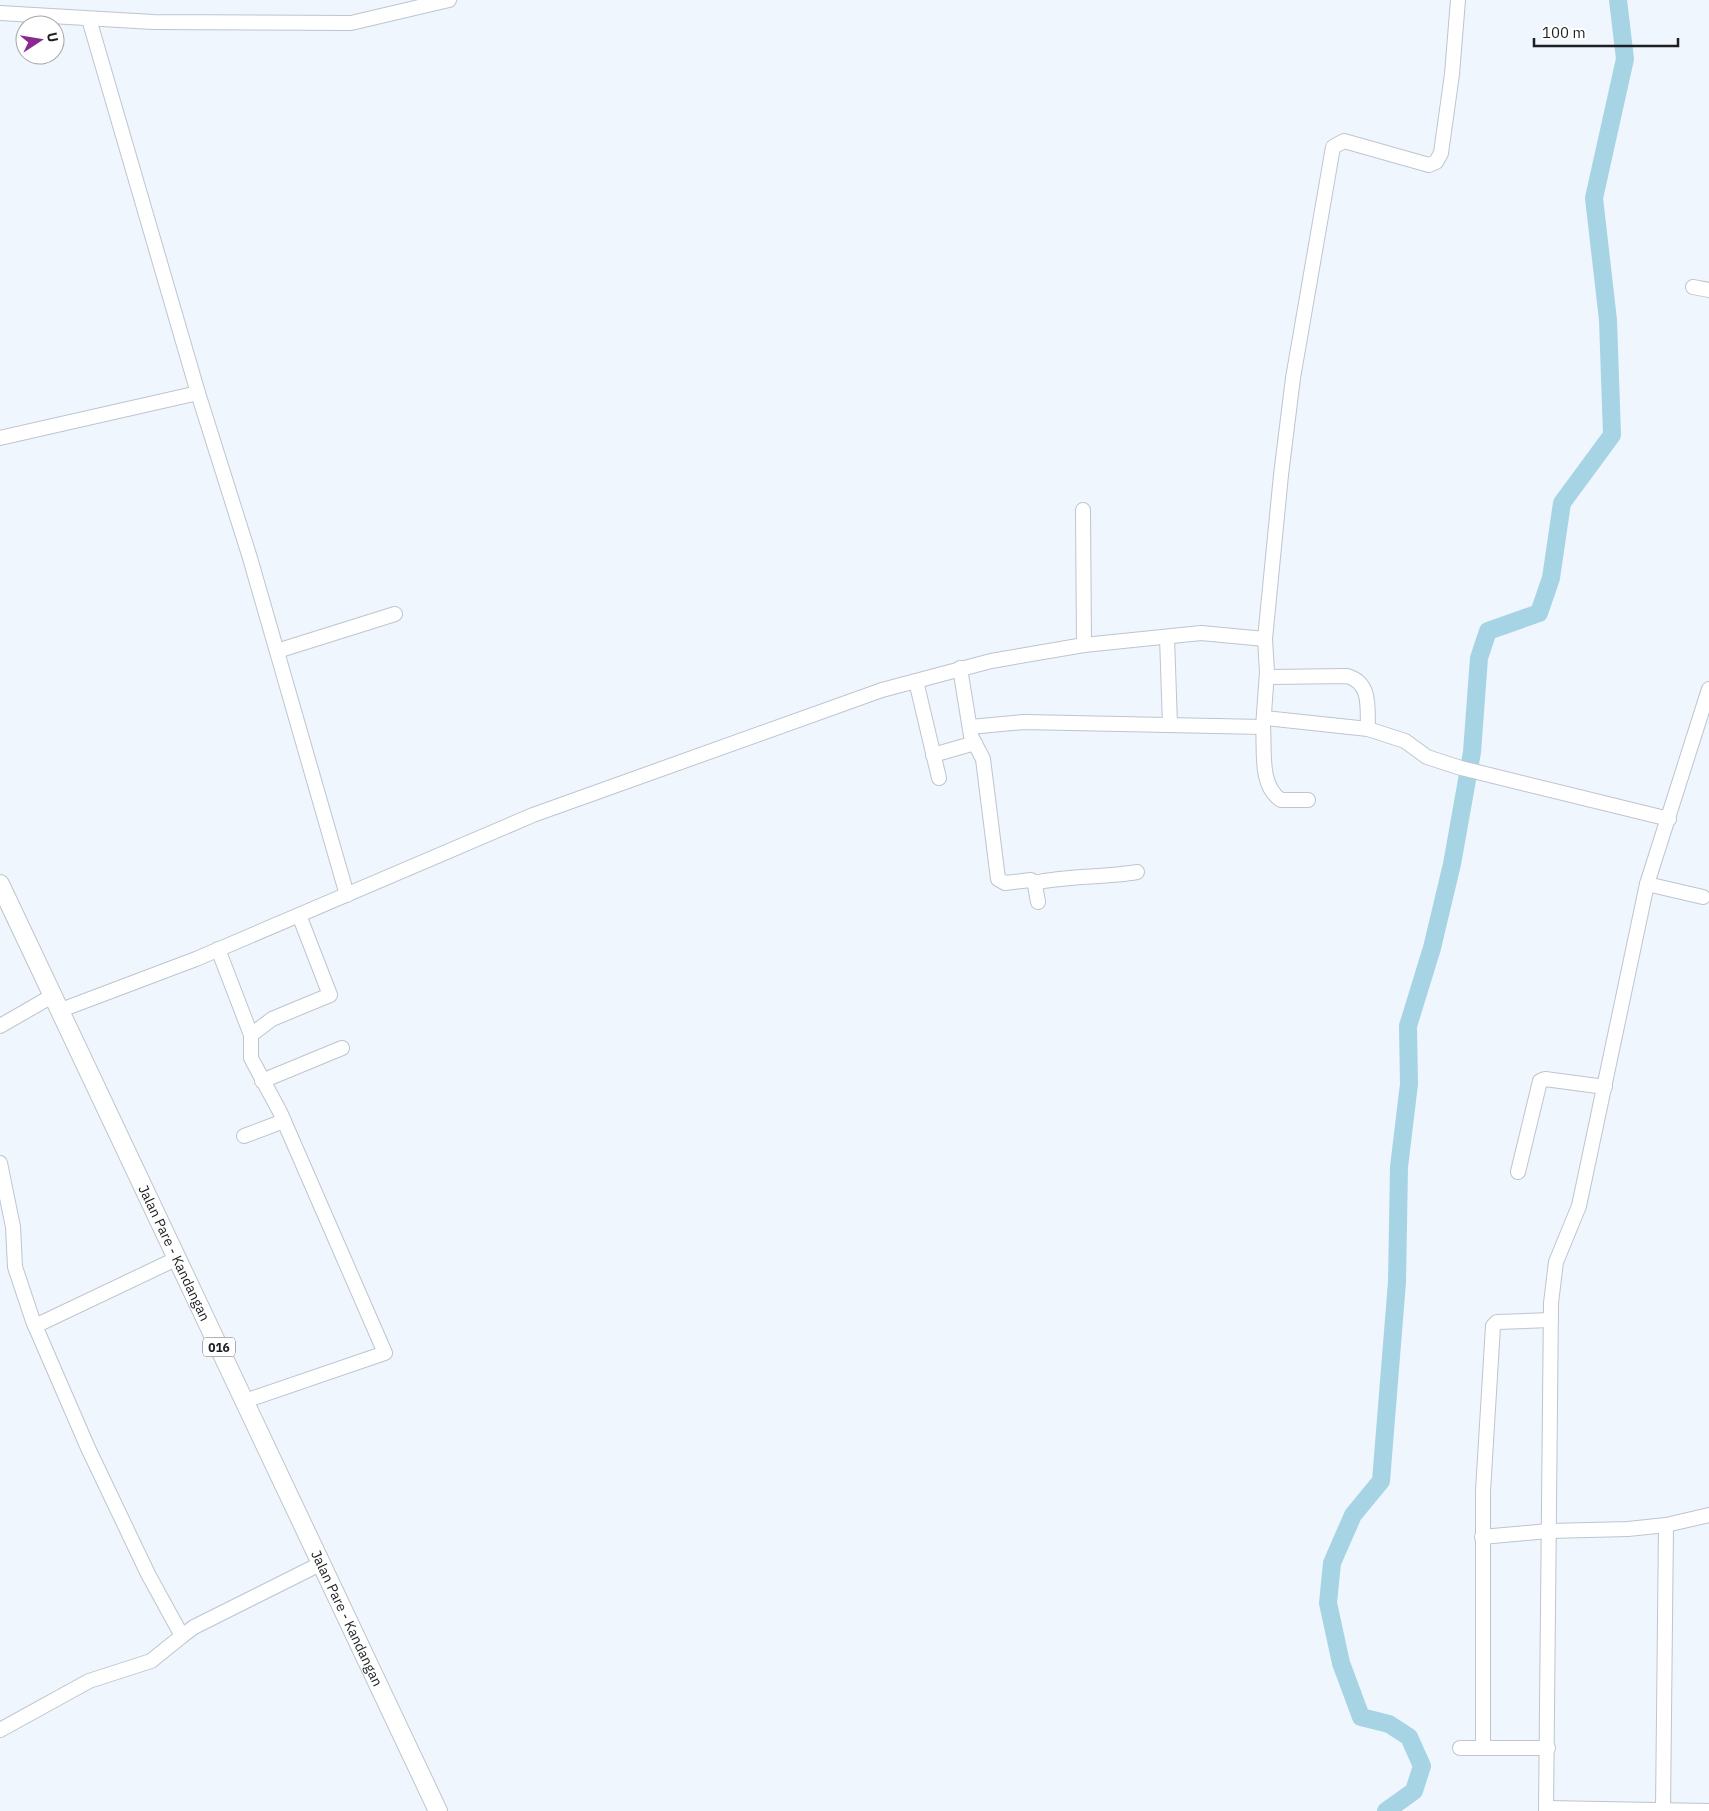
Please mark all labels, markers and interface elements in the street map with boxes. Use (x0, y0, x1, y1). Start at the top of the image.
north arrow (15, 15, 65, 65)
scale bar (1534, 15, 1678, 47)
text: 100 m (1542, 23, 1586, 42)
text: U (43, 31, 63, 44)
street label: Jalan Pare - Kandangan (134, 1182, 214, 1324)
road number: 016 (203, 1338, 235, 1356)
street label: Jalan Pare - Kandangan (307, 1547, 387, 1689)

